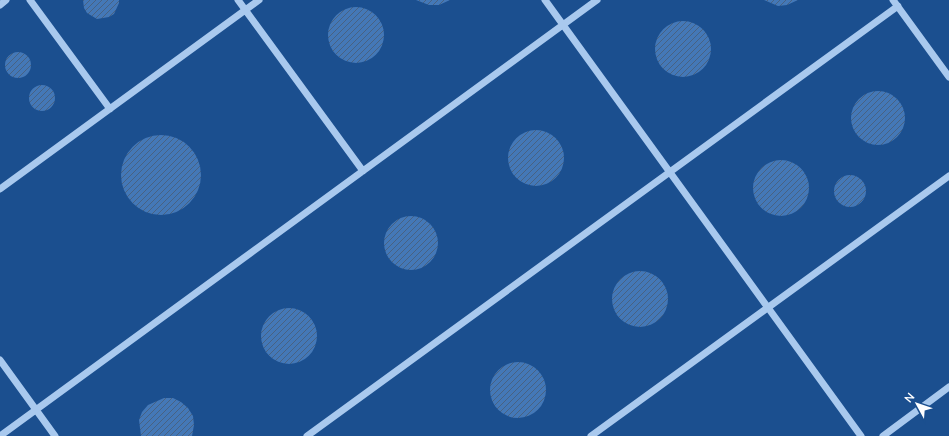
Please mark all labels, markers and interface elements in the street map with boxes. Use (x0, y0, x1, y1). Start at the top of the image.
north arrow (897, 384, 937, 424)
text: N (901, 390, 917, 405)

